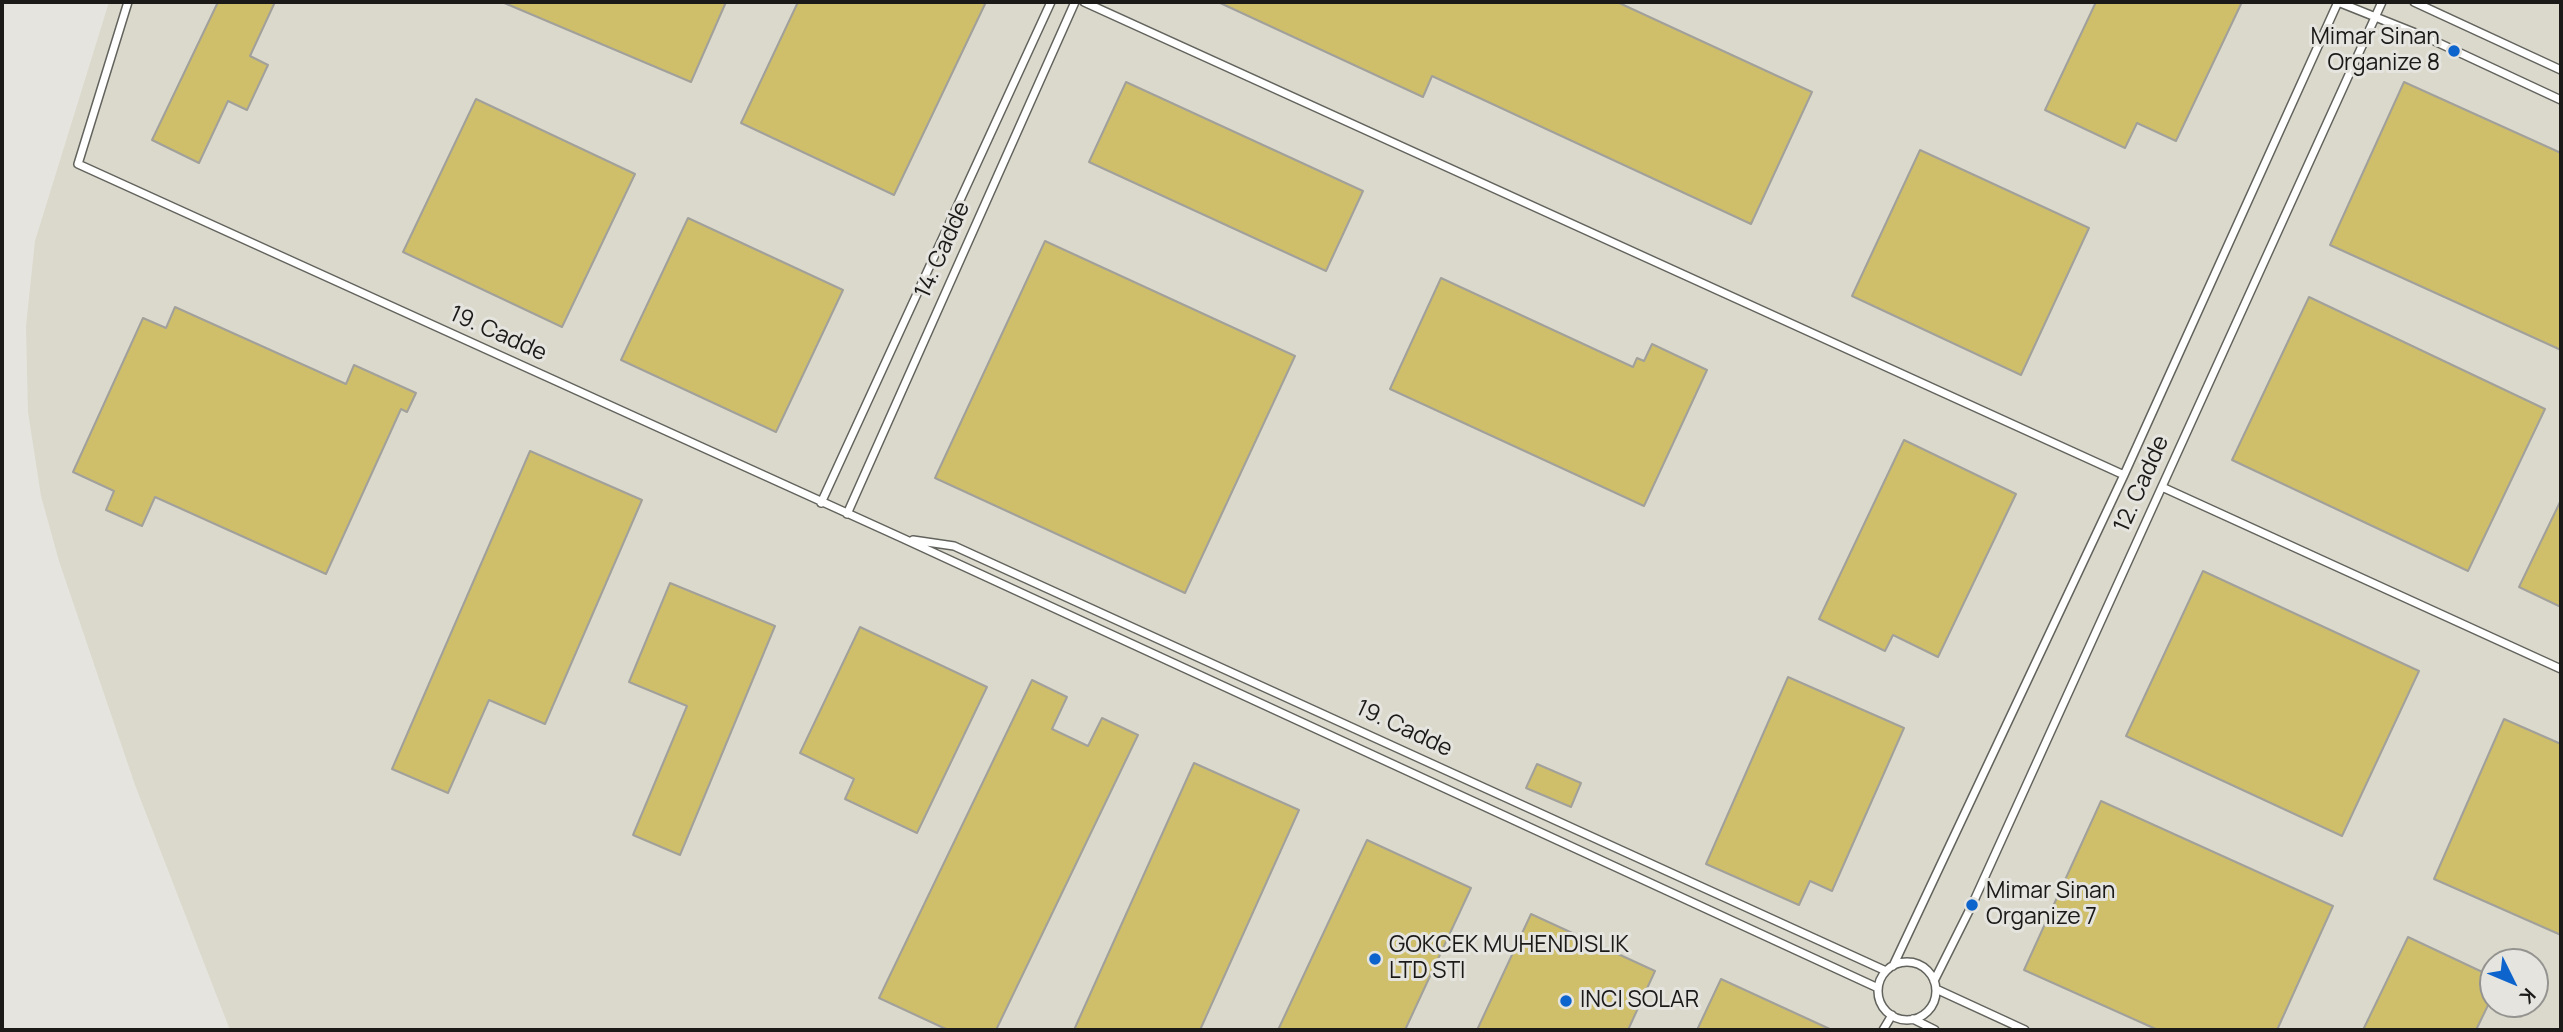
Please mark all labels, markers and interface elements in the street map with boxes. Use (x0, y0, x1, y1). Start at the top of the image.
place label: Mimar Sinan Organize 8 (2310, 24, 2440, 78)
marker: Mimar Sinan Organize 8 (2446, 43, 2462, 59)
street label: 14. Cadde (910, 198, 976, 302)
street label: 19. Cadde (445, 300, 551, 368)
street label: 12. Cadde (2109, 432, 2175, 536)
street label: 19. Cadde (1351, 695, 1457, 763)
place label: Mimar Sinan Organize 7 (1986, 878, 2116, 932)
marker: Mimar Sinan Organize 7 (1964, 897, 1980, 913)
place label: GOKCEK MUHENDISLIK LTD STI (1389, 932, 1629, 986)
north arrow (2479, 948, 2549, 1018)
marker: GOKCEK MUHENDISLIK LTD STI (1367, 951, 1383, 967)
text: K (2514, 983, 2542, 1009)
place label: INCI SOLAR (1580, 987, 1699, 1015)
marker: INCI SOLAR (1558, 993, 1574, 1009)

